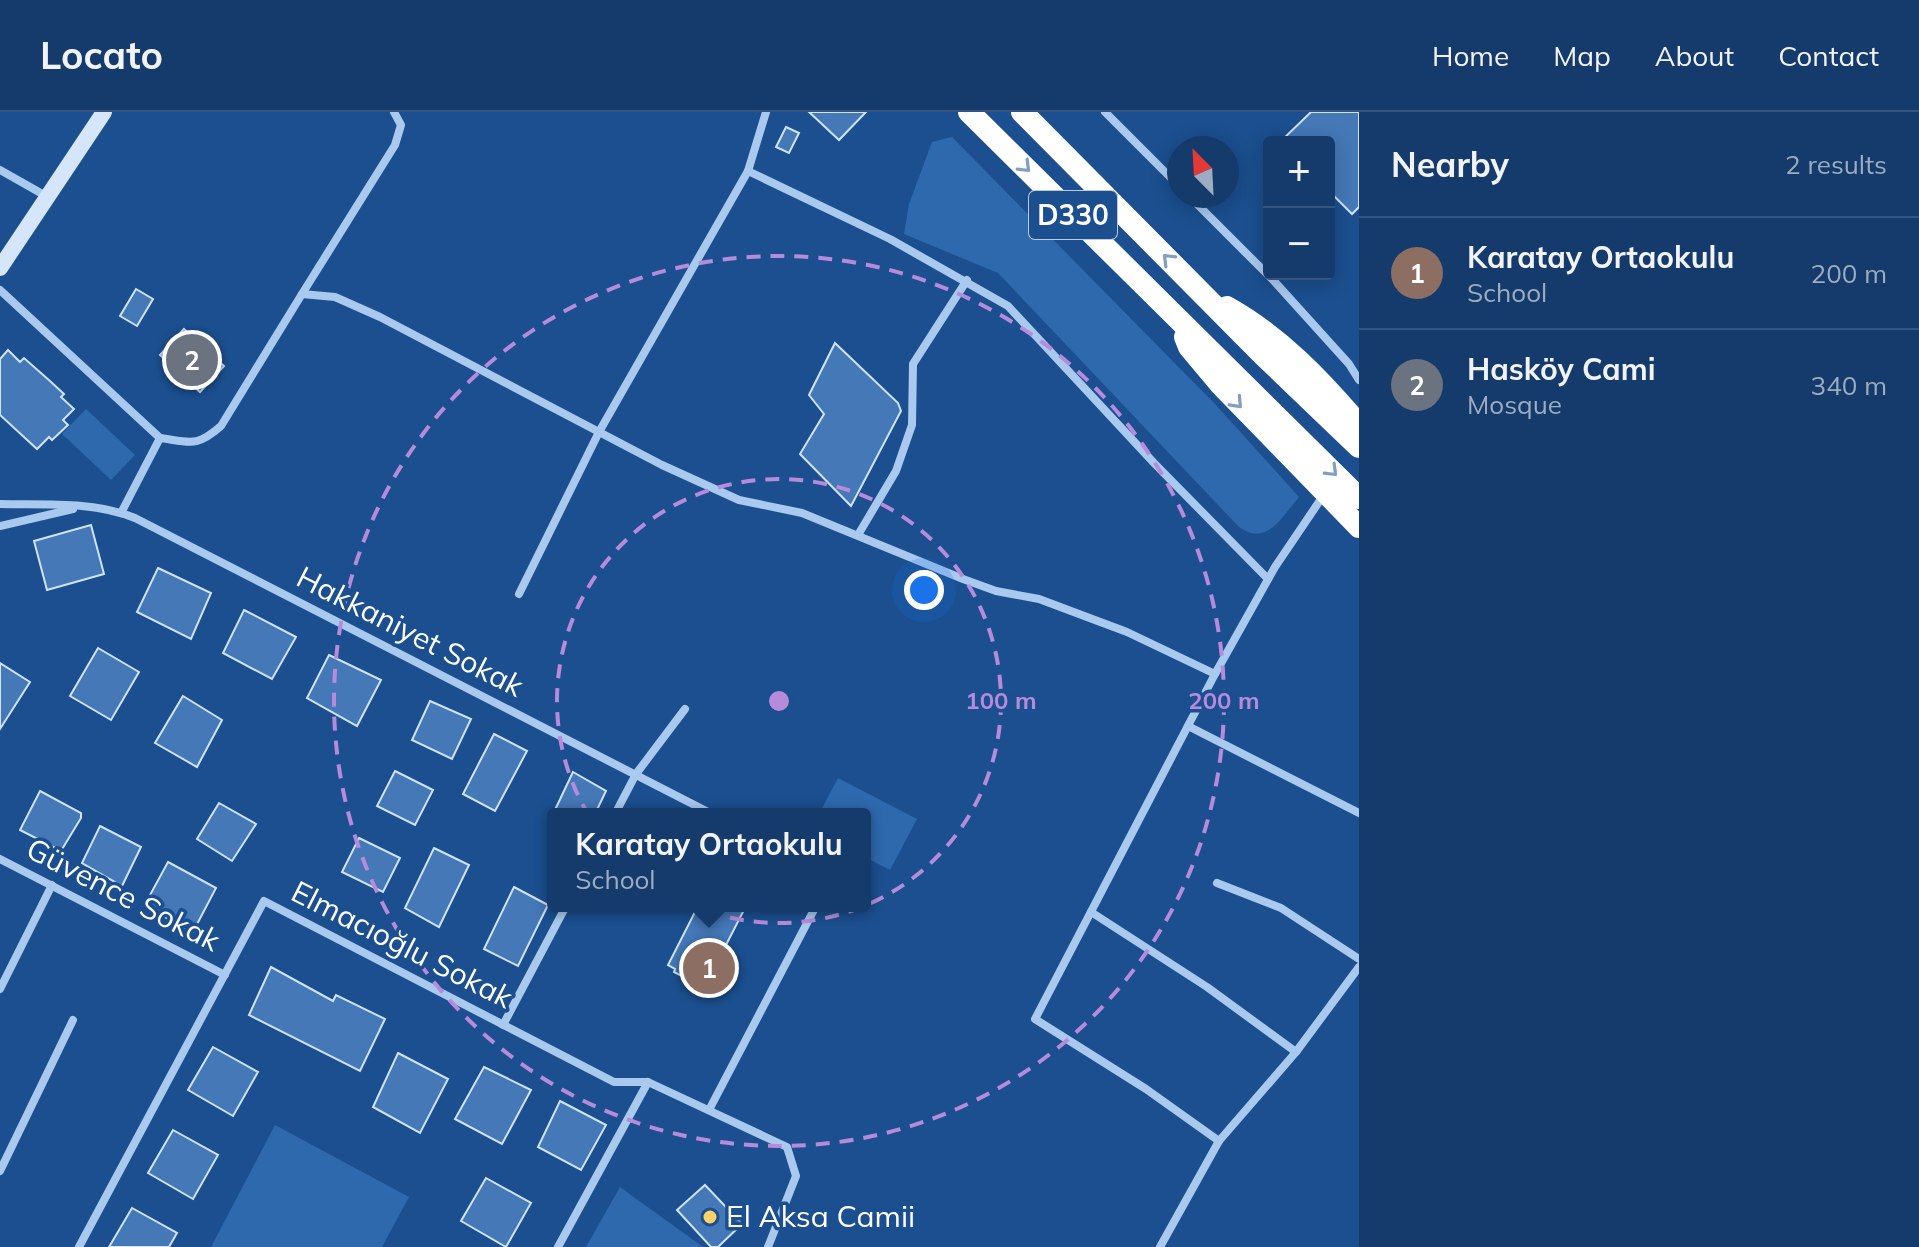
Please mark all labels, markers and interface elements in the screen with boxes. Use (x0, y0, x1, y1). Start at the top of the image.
text: Locato (40, 31, 163, 79)
text: Home (1432, 38, 1509, 73)
text: Map (1553, 38, 1611, 73)
text: About (1655, 38, 1734, 73)
text: Contact (1778, 38, 1879, 73)
north arrow (1167, 136, 1239, 208)
map controls (1263, 136, 1335, 280)
button: + (1263, 136, 1335, 208)
text: Nearby (1391, 143, 1509, 186)
text: 2 results (1785, 148, 1887, 181)
one-way arrow (1016, 158, 1030, 172)
road number: D330 (1029, 191, 1117, 239)
button: − (1263, 208, 1335, 280)
text: Karatay Ortaokulu (1467, 238, 1734, 276)
one-way arrow (1163, 254, 1177, 268)
text: 1 (1409, 257, 1425, 290)
text: 200 m (1811, 257, 1887, 290)
text: School (1467, 276, 1547, 309)
pin: 2 (166, 330, 218, 390)
text: Hasköy Cami (1467, 350, 1656, 388)
text: 2 (1409, 369, 1425, 402)
text: 340 m (1811, 369, 1887, 402)
text: Mosque (1467, 388, 1562, 421)
one-way arrow (1228, 394, 1243, 408)
one-way arrow (1323, 462, 1337, 476)
street label: Hakkaniyet Sokak (291, 558, 531, 705)
your location (904, 570, 944, 610)
text: 100 m (965, 685, 1037, 715)
text: 200 m (1188, 685, 1260, 715)
centre of rings (765, 687, 793, 715)
popup (547, 808, 871, 912)
text: Karatay Ortaokulu (575, 825, 843, 863)
street label: Güvence Sokak (20, 829, 227, 959)
text: School (575, 863, 656, 896)
street label: Elmacıoğlu Sokak (285, 872, 520, 1016)
pin: 1 (683, 938, 735, 998)
place label: El Aksa Camii (726, 1197, 915, 1235)
marker: El Aksa Camii (701, 1208, 719, 1226)

